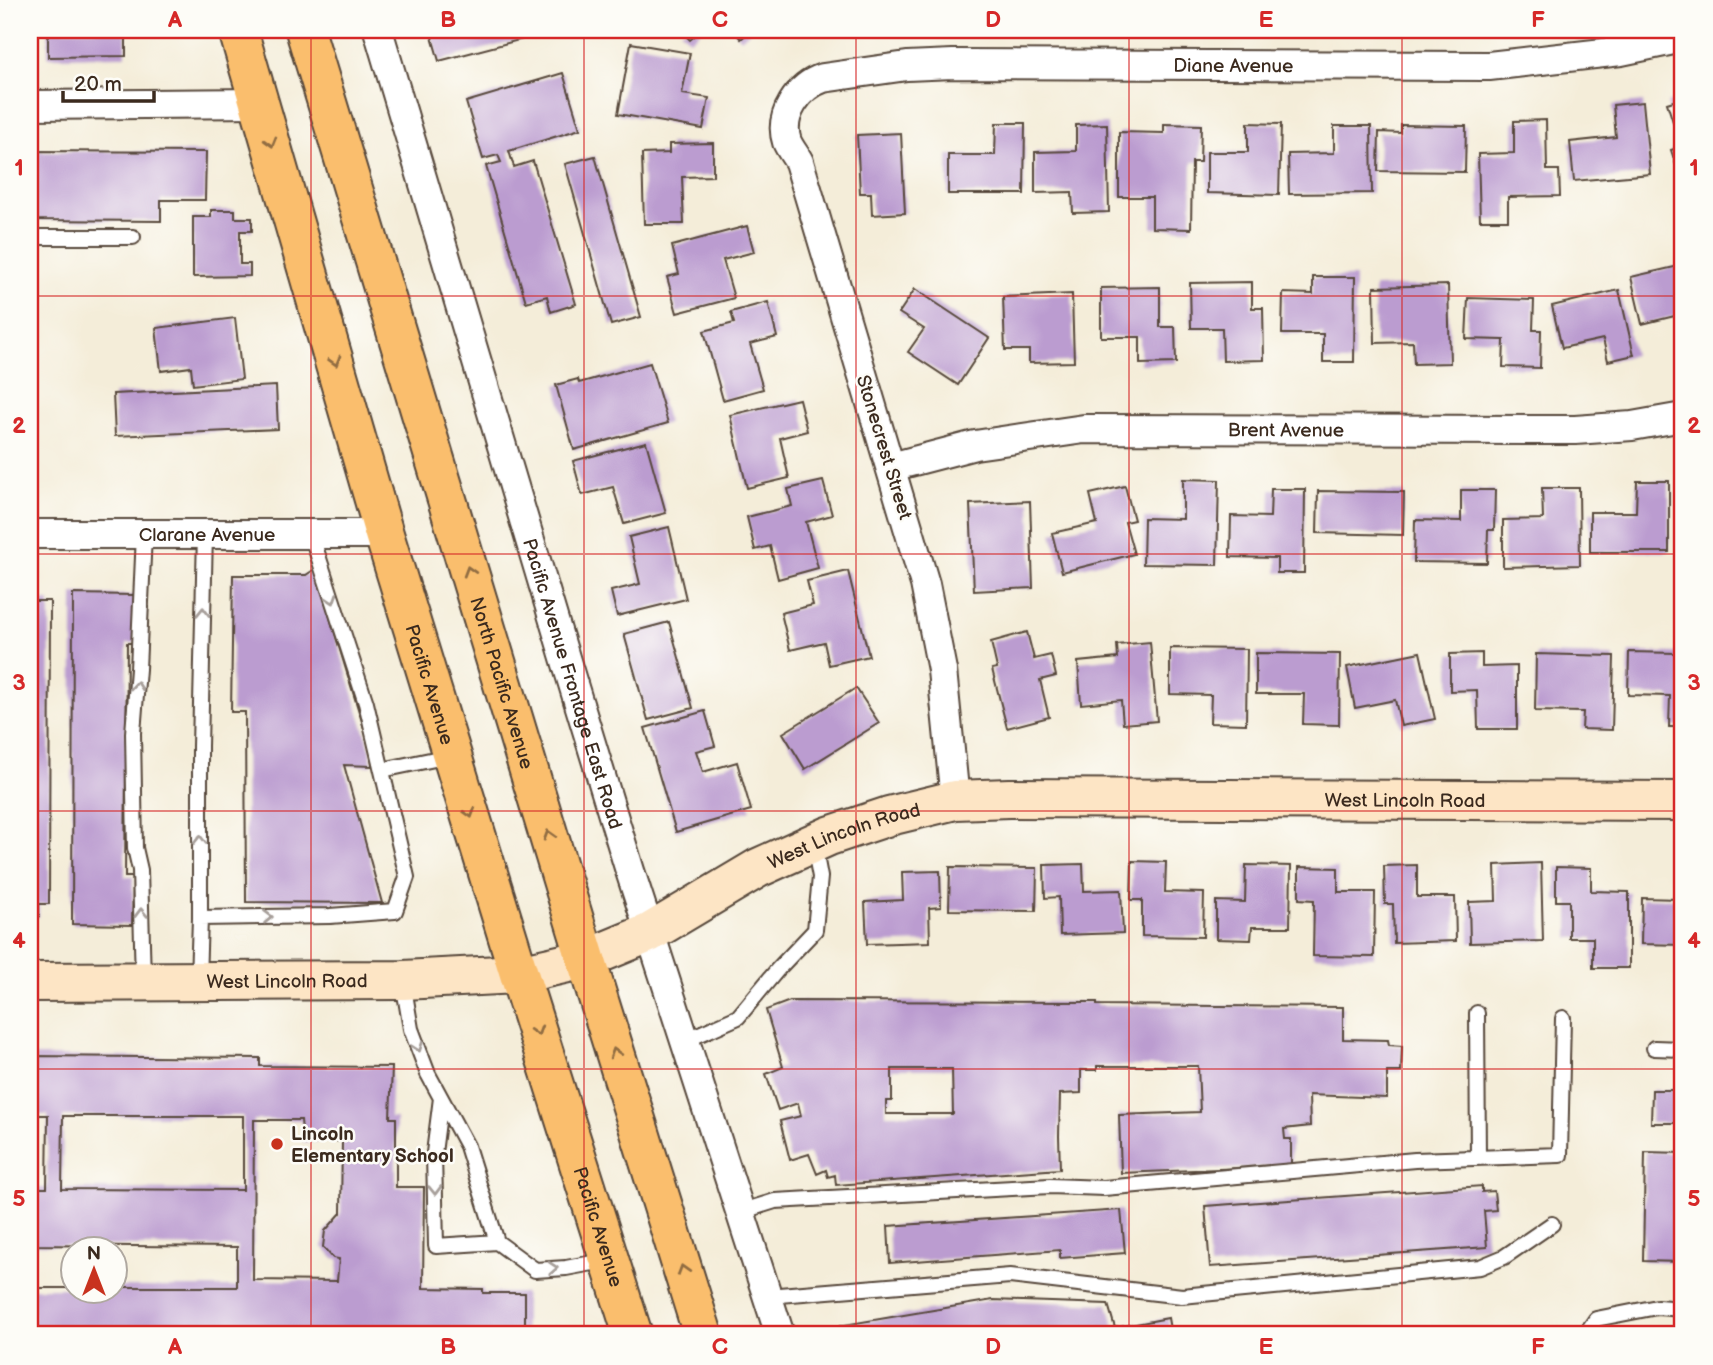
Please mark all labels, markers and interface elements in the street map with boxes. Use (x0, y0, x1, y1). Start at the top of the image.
text: A (167, 6, 183, 34)
text: B (440, 6, 456, 34)
text: C (712, 6, 728, 34)
text: D (985, 6, 1001, 34)
text: E (1259, 6, 1274, 34)
text: F (1531, 6, 1545, 34)
street label: Diane Avenue (1173, 55, 1293, 78)
scale bar (63, 60, 154, 104)
text: 20 m (74, 72, 122, 97)
one-way arrow (263, 136, 278, 148)
text: 1 (14, 154, 24, 182)
text: 1 (1689, 154, 1699, 182)
one-way arrow (326, 354, 341, 366)
street label: Stonecrest Street (851, 373, 916, 522)
text: 2 (12, 412, 26, 440)
text: 2 (1687, 412, 1701, 440)
street label: Brent Avenue (1228, 419, 1344, 443)
street label: Clarane Avenue (139, 524, 275, 547)
street label: Pacific Avenue Frontage East Road (517, 536, 627, 832)
one-way arrow (462, 565, 477, 577)
one-way arrow (324, 593, 339, 605)
street label: North Pacific Avenue (464, 594, 538, 772)
one-way arrow (195, 606, 211, 617)
street label: Pacific Avenue (399, 622, 458, 748)
text: 3 (12, 669, 26, 697)
text: 3 (1687, 669, 1701, 697)
one-way arrow (129, 681, 144, 692)
street label: West Lincoln Road (1324, 789, 1486, 813)
street label: West Lincoln Road (764, 799, 923, 875)
one-way arrow (462, 807, 477, 819)
one-way arrow (542, 830, 557, 842)
one-way arrow (192, 834, 208, 844)
one-way arrow (134, 907, 149, 918)
one-way arrow (263, 909, 274, 925)
text: 4 (12, 927, 26, 955)
text: 4 (1687, 927, 1701, 955)
street label: West Lincoln Road (206, 970, 368, 994)
one-way arrow (529, 1024, 543, 1036)
one-way arrow (410, 1040, 424, 1052)
one-way arrow (609, 1047, 624, 1059)
place label: Lincoln Elementary School (291, 1123, 454, 1168)
marker: Lincoln Elementary School (269, 1136, 285, 1152)
street label: Pacific Avenue (568, 1164, 627, 1290)
text: 5 (12, 1185, 26, 1213)
one-way arrow (427, 1185, 442, 1196)
text: 5 (1687, 1185, 1701, 1213)
north arrow (60, 1236, 130, 1306)
text: N (87, 1243, 101, 1266)
one-way arrow (548, 1261, 559, 1276)
one-way arrow (677, 1264, 691, 1277)
text: A (167, 1333, 183, 1361)
text: B (440, 1333, 456, 1361)
text: C (712, 1333, 728, 1361)
text: D (985, 1333, 1001, 1361)
text: E (1259, 1333, 1274, 1361)
text: F (1531, 1333, 1545, 1361)

